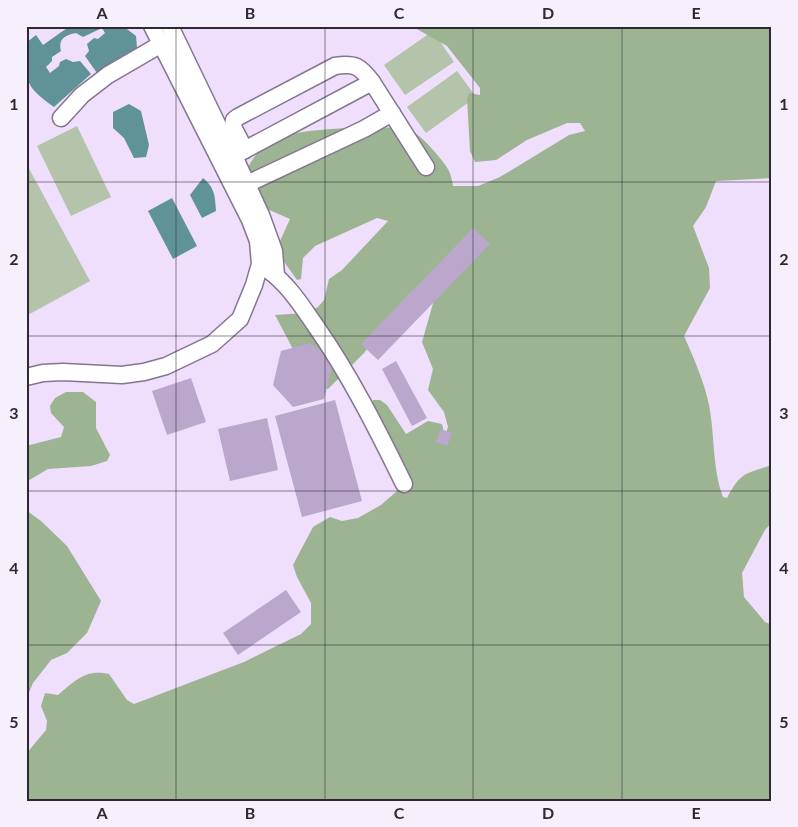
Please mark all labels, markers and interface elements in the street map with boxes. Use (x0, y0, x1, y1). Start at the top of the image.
text: A (95, 3, 108, 22)
text: B (245, 3, 255, 22)
text: C (394, 3, 405, 22)
text: D (542, 3, 554, 22)
text: E (691, 3, 701, 22)
text: 1 (9, 94, 19, 113)
text: 1 (779, 94, 789, 113)
text: 2 (9, 249, 19, 268)
text: 2 (779, 249, 789, 268)
text: 3 (9, 403, 19, 422)
text: 3 (779, 403, 789, 422)
text: 4 (9, 558, 19, 577)
text: 4 (779, 558, 789, 577)
text: 5 (9, 712, 19, 731)
text: 5 (779, 712, 789, 731)
text: A (95, 803, 108, 822)
text: B (245, 803, 255, 822)
text: C (394, 803, 405, 822)
text: D (542, 803, 554, 822)
text: E (691, 803, 701, 822)

